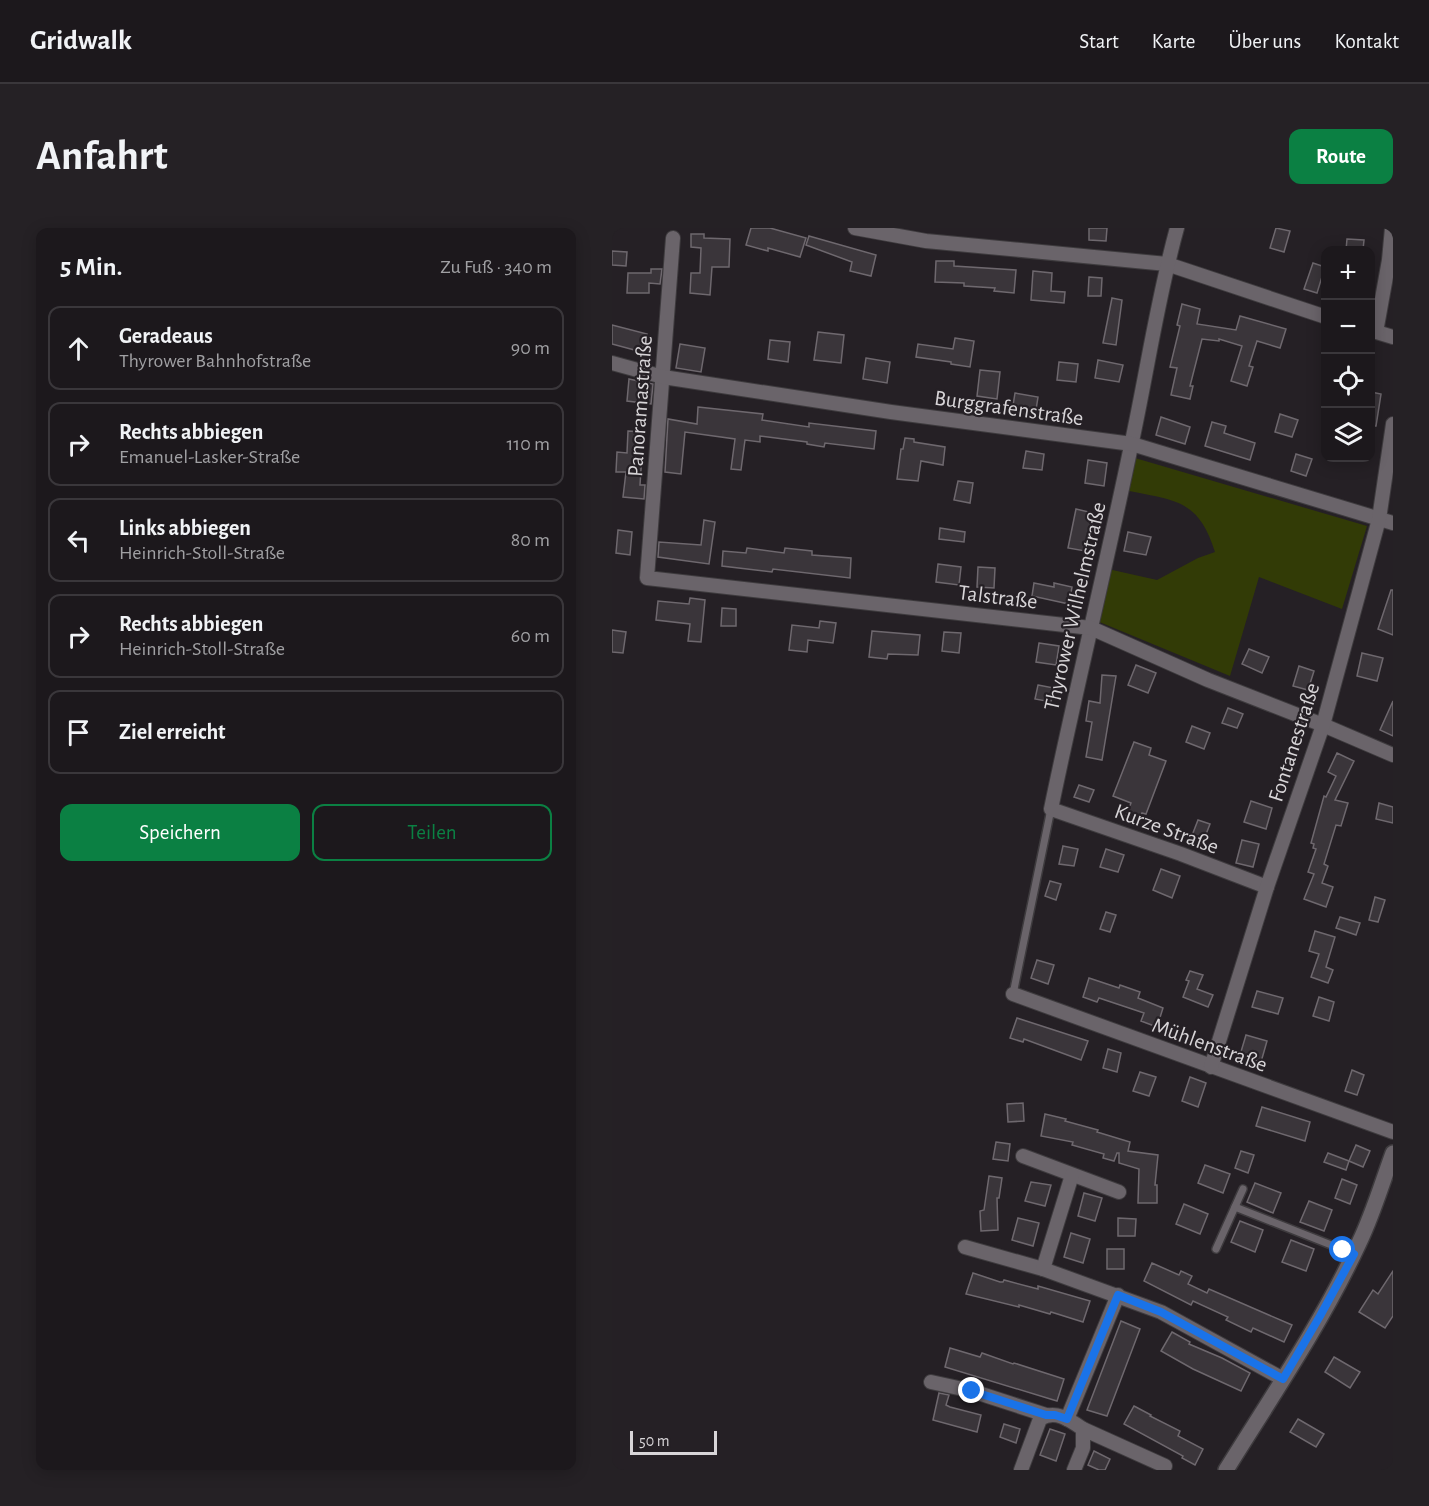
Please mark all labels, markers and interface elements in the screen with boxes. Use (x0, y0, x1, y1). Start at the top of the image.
text: Gridwalk (30, 27, 132, 55)
text: Start (1079, 31, 1119, 52)
text: Karte (1152, 31, 1195, 52)
text: Über uns (1228, 31, 1301, 52)
text: Kontakt (1334, 31, 1399, 52)
button: Route (1289, 129, 1393, 184)
text: Anfahrt (36, 135, 168, 177)
map controls (1321, 246, 1375, 462)
button: + (1321, 246, 1375, 300)
text: 5 Min. (60, 254, 122, 280)
text: Zu Fuß · 340 m (440, 257, 552, 277)
button: − (1321, 300, 1375, 354)
text: Geradeaus (119, 325, 213, 347)
icon: ahead (62, 332, 95, 365)
street label: Panoramastraße (624, 335, 656, 478)
text: 90 m (511, 338, 550, 358)
text: Thyrower Bahnhofstraße (119, 351, 311, 371)
button: locate (1321, 354, 1375, 408)
street label: Burggrafenstraße (933, 387, 1085, 429)
button: layers (1321, 408, 1375, 462)
text: Rechts abbiegen (119, 421, 263, 443)
icon: right (62, 428, 95, 461)
text: 110 m (506, 434, 550, 454)
text: Emanuel-Lasker-Straße (119, 447, 300, 467)
street label: Thyrower Wilhelmstraße (1040, 500, 1110, 713)
text: Links abbiegen (119, 517, 251, 539)
icon: left (62, 524, 95, 557)
text: 80 m (511, 530, 550, 550)
text: Heinrich-Stoll-Straße (119, 543, 285, 563)
street label: Talstraße (957, 581, 1039, 613)
text: Rechts abbiegen (119, 613, 263, 635)
icon: right (62, 620, 95, 653)
text: 60 m (511, 626, 550, 646)
text: Heinrich-Stoll-Straße (119, 639, 285, 659)
street label: Fontanestraße (1264, 680, 1324, 805)
icon: arrive (62, 716, 95, 749)
text: Ziel erreicht (119, 721, 226, 743)
street label: Kurze Straße (1112, 800, 1222, 858)
button: Speichern (60, 804, 300, 861)
button: Teilen (312, 804, 552, 861)
street label: Mühlenstraße (1149, 1014, 1270, 1076)
route start (1329, 1236, 1355, 1262)
route end (958, 1377, 984, 1403)
scale bar (630, 1428, 717, 1456)
text: 50 m (639, 1433, 670, 1449)

